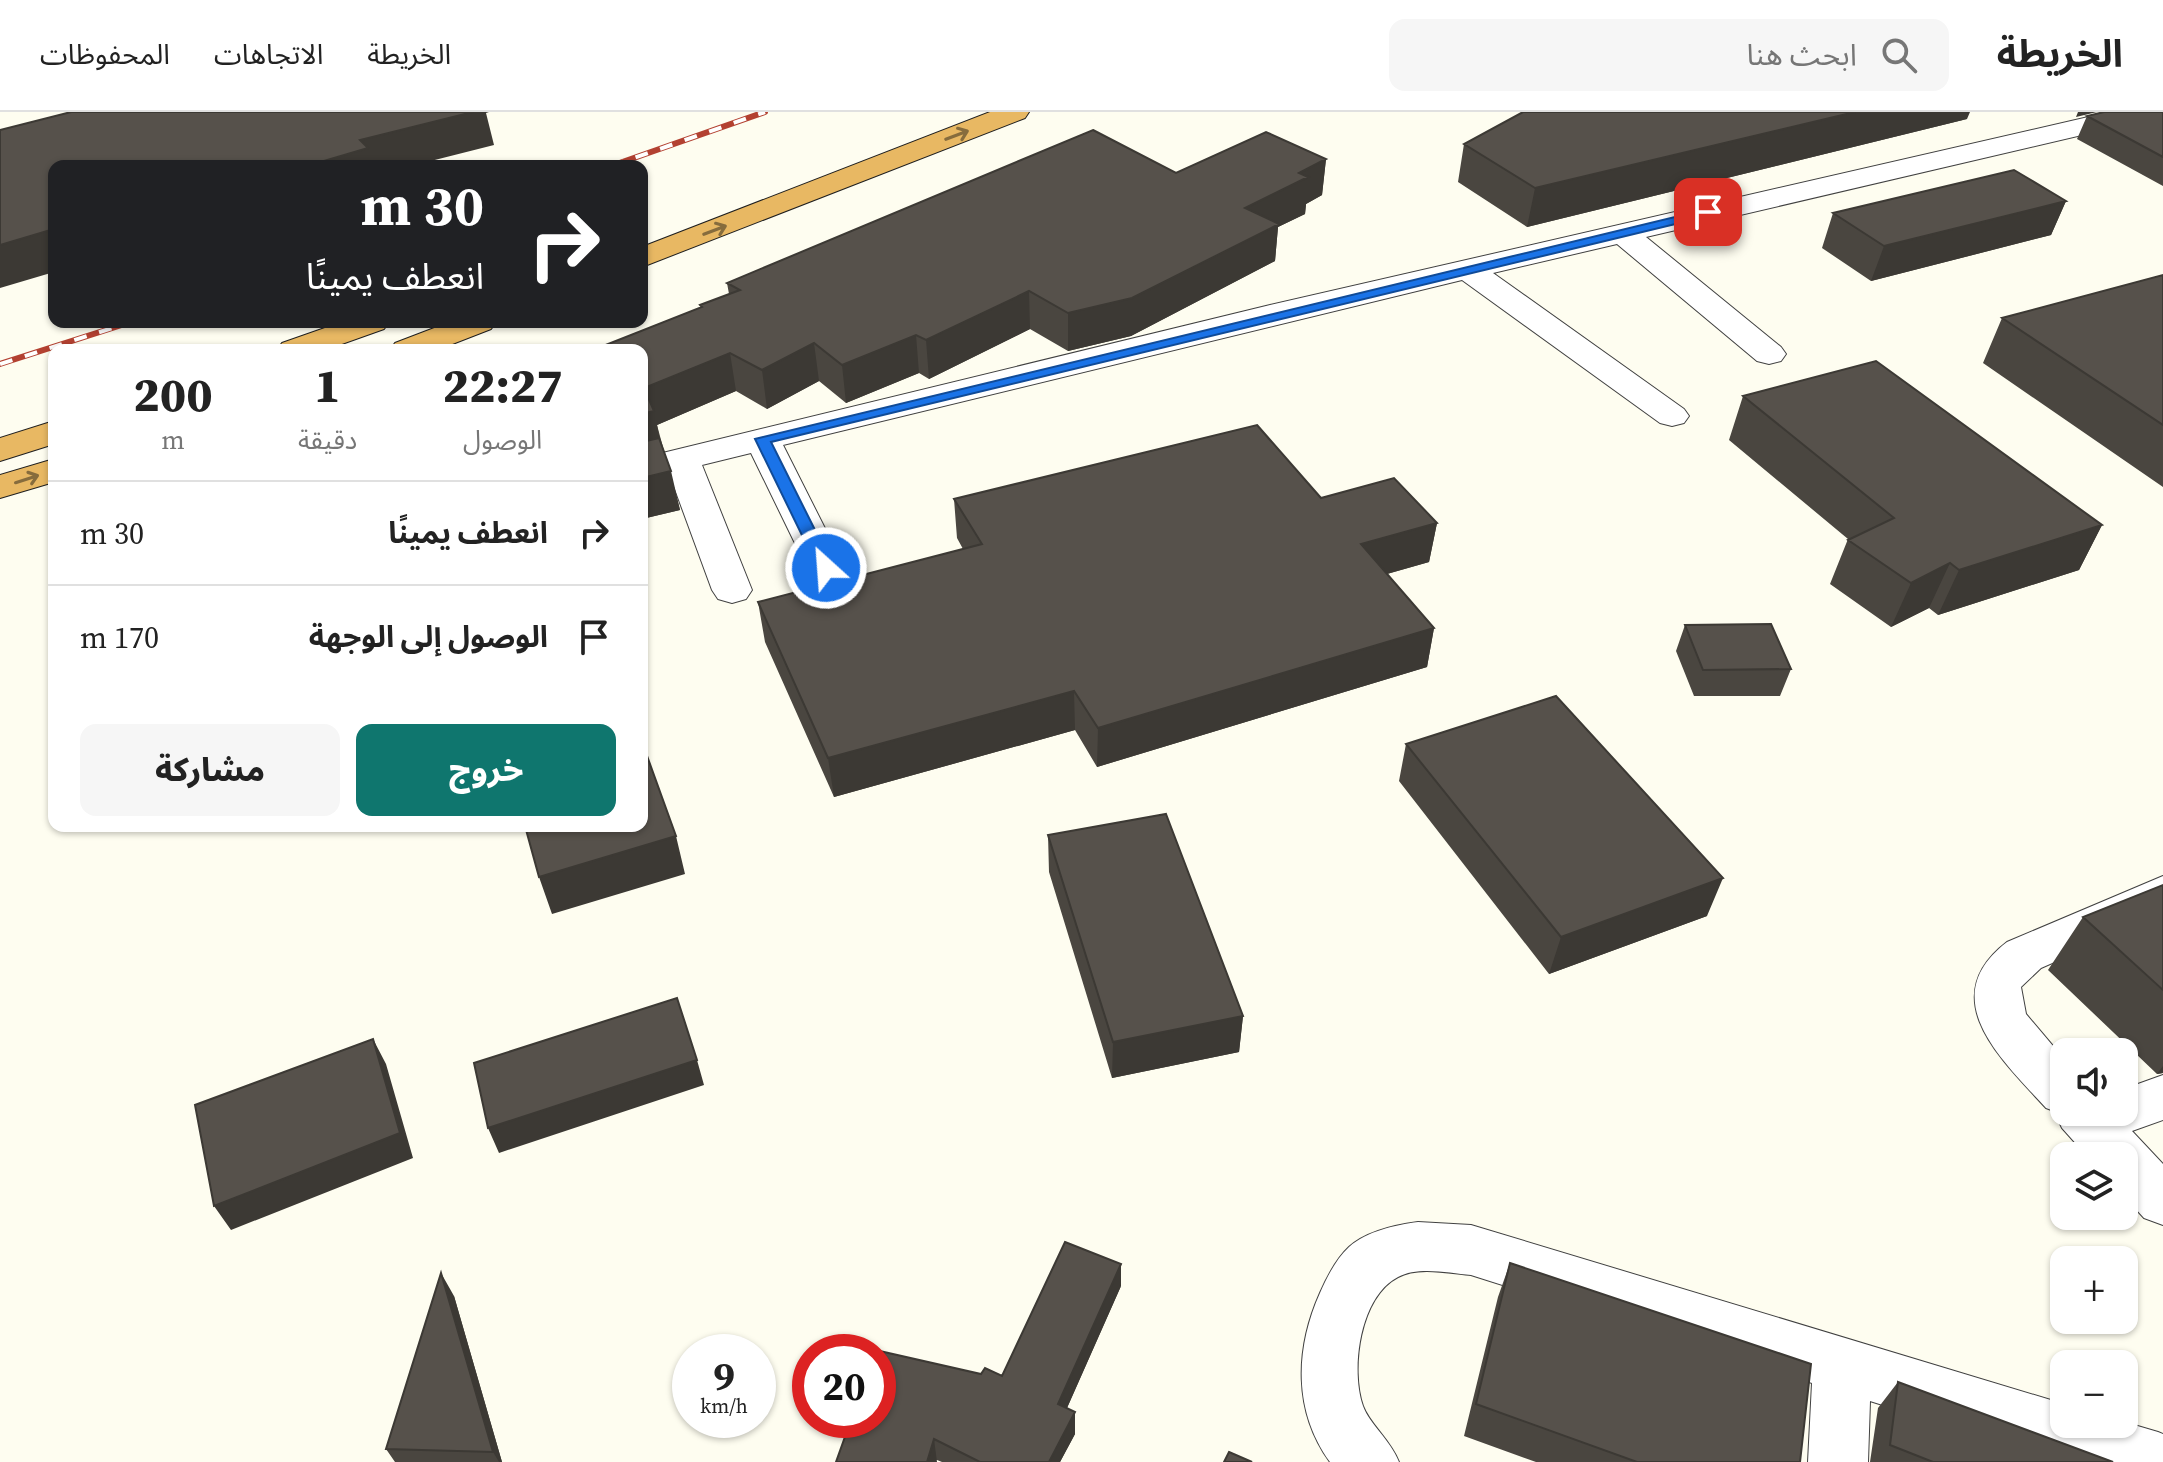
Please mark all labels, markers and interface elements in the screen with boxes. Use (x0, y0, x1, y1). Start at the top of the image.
search box (1389, 19, 1949, 91)
text: الخريطة (1997, 28, 2123, 80)
icon: search (1877, 33, 1921, 77)
text: ابحث هنا (1746, 34, 1857, 75)
text: المحفوظات (40, 35, 170, 73)
text: الاتجاهات (214, 35, 323, 73)
text: الخريطة (367, 35, 451, 73)
one-way arrow (944, 127, 969, 141)
text: 30 m (361, 167, 484, 244)
pin (1674, 178, 1742, 246)
icon: arrive (1686, 190, 1730, 234)
icon: right (512, 192, 616, 296)
one-way arrow (702, 222, 727, 236)
text: انعطف يمينًا (306, 252, 484, 301)
text: 1 (314, 352, 341, 418)
text: 22:27 (443, 352, 563, 418)
text: 200 (133, 361, 213, 427)
text: m (161, 422, 185, 458)
text: دقيقة (298, 422, 357, 458)
text: الوصول (463, 422, 542, 458)
one-way arrow (14, 470, 39, 485)
icon: right (572, 511, 616, 555)
text: انعطف يمينًا (388, 512, 548, 553)
text: 30 m (80, 513, 144, 554)
position arrow (784, 526, 868, 610)
icon: arrive (572, 615, 616, 659)
text: الوصول إلى الوجهة (309, 616, 548, 657)
text: 170 m (80, 617, 159, 658)
button: مشاركة (80, 724, 340, 816)
button: خروج (356, 724, 616, 816)
map controls (2050, 1038, 2138, 1438)
button: sound (2050, 1038, 2138, 1126)
button: layers (2050, 1142, 2138, 1230)
button: + (2050, 1246, 2138, 1334)
speed limit sign: 20 (792, 1334, 896, 1438)
text: 9 (713, 1349, 735, 1403)
button: − (2050, 1350, 2138, 1438)
text: km/h (700, 1392, 748, 1420)

